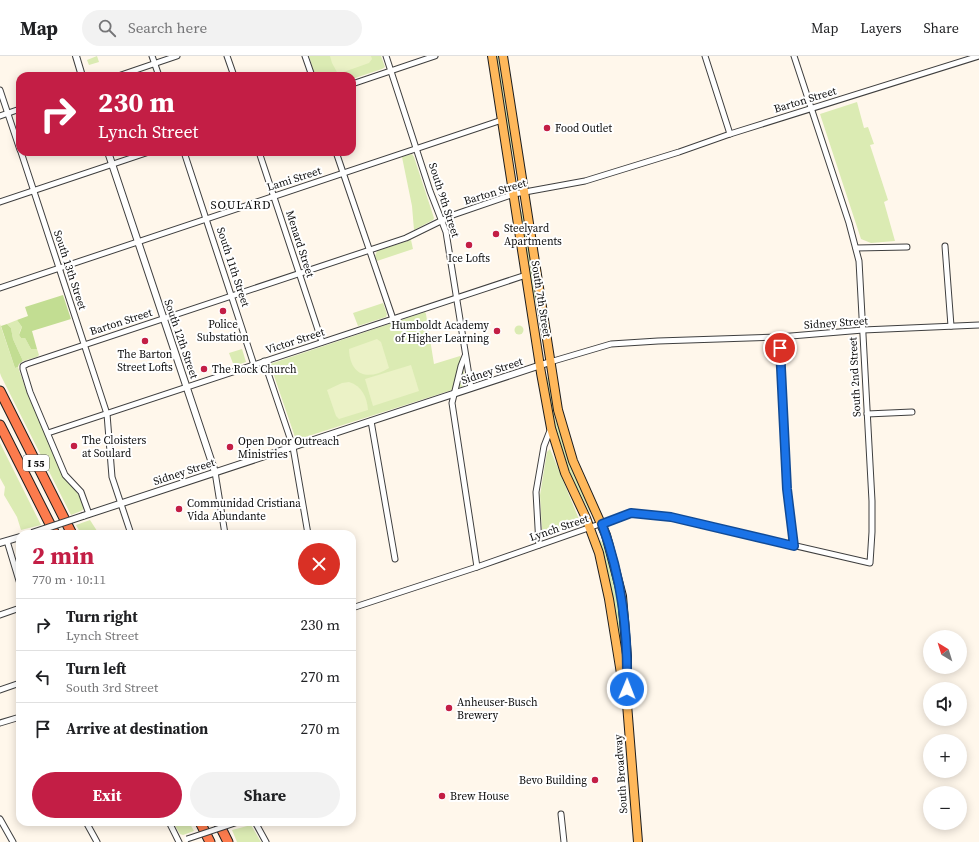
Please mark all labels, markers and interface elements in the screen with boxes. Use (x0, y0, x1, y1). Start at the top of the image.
search box (82, 10, 362, 46)
text: Map (20, 15, 58, 41)
icon: search (96, 17, 118, 39)
text: Search here (128, 17, 207, 38)
text: Map (811, 18, 838, 38)
text: Layers (860, 18, 902, 38)
text: Share (924, 18, 959, 38)
text: 230 m (98, 83, 175, 121)
street label: Barton Street (772, 83, 838, 117)
icon: right (32, 88, 84, 140)
text: Lynch Street (98, 119, 198, 144)
place label: Food Outlet (555, 121, 612, 136)
marker: Food Outlet (542, 123, 552, 133)
street label: South 9th Street (425, 161, 463, 240)
street label: Lami Street (265, 163, 323, 195)
street label: Barton Street (462, 175, 528, 209)
district label: SOULARD (210, 197, 272, 213)
street label: Menard Street (282, 209, 318, 280)
place label: Steelyard Apartments (504, 221, 562, 249)
street label: South 11th Street (213, 225, 253, 309)
street label: South 13th Street (50, 228, 90, 312)
marker: Steelyard Apartments (491, 229, 501, 239)
marker: Ice Lofts (464, 240, 474, 250)
place label: Ice Lofts (448, 251, 490, 266)
street label: South 7th Street (528, 260, 555, 339)
street label: South 12th Street (160, 297, 202, 381)
street label: Barton Street (88, 305, 154, 339)
marker: Police Substation (218, 306, 228, 316)
street label: Sidney Street (804, 313, 869, 333)
place label: Police Substation (197, 317, 249, 345)
place label: Humboldt Academy of Higher Learning (391, 318, 489, 346)
street label: Victor Street (264, 324, 327, 358)
marker: Humboldt Academy of Higher Learning (492, 326, 502, 336)
pin (763, 331, 797, 365)
marker: The Barton Street Lofts (140, 336, 150, 346)
street label: South 2nd Street (845, 336, 865, 417)
icon: arrive (769, 337, 791, 359)
place label: The Barton Street Lofts (117, 347, 173, 375)
street label: Sidney Street (459, 354, 525, 388)
place label: The Rock Church (212, 362, 297, 377)
marker: The Rock Church (199, 364, 209, 374)
place label: The Cloisters at Soulard (82, 433, 146, 461)
place label: Open Door Outreach Ministries (238, 434, 340, 462)
marker: The Cloisters at Soulard (69, 441, 79, 451)
marker: Open Door Outreach Ministries (225, 442, 235, 452)
road number: I 55 (23, 455, 49, 471)
street label: Sidney Street (151, 455, 217, 489)
place label: Communidad Cristiana Vida Abundante (187, 496, 301, 524)
marker: Communidad Cristiana Vida Abundante (174, 504, 184, 514)
street label: Lynch Street (528, 511, 591, 545)
text: 2 min (32, 539, 94, 572)
button: close (298, 543, 340, 585)
text: 770 m · 10:11 (32, 571, 106, 588)
text: Turn right (66, 606, 138, 627)
icon: right (32, 614, 54, 636)
text: 230 m (300, 614, 340, 635)
text: Lynch Street (66, 627, 139, 644)
north arrow (923, 630, 967, 674)
map controls (923, 630, 967, 830)
text: Turn left (66, 658, 126, 679)
icon: left (32, 666, 54, 688)
text: 270 m (300, 666, 340, 687)
position arrow (606, 668, 648, 710)
text: South 3rd Street (66, 679, 158, 696)
button: sound (923, 682, 967, 726)
place label: Anheuser-Busch Brewery (457, 695, 538, 723)
marker: Anheuser-Busch Brewery (444, 703, 454, 713)
icon: arrive (32, 718, 54, 740)
text: Arrive at destination (66, 718, 208, 739)
text: 270 m (300, 718, 340, 739)
street label: South Broadway (611, 734, 631, 814)
button: + (923, 734, 967, 778)
button: Exit (32, 772, 182, 818)
button: Share (190, 772, 340, 818)
place label: Bevo Building (519, 773, 587, 788)
marker: Bevo Building (590, 775, 600, 785)
button: − (923, 786, 967, 830)
place label: Brew House (450, 789, 509, 804)
marker: Brew House (437, 791, 447, 801)

